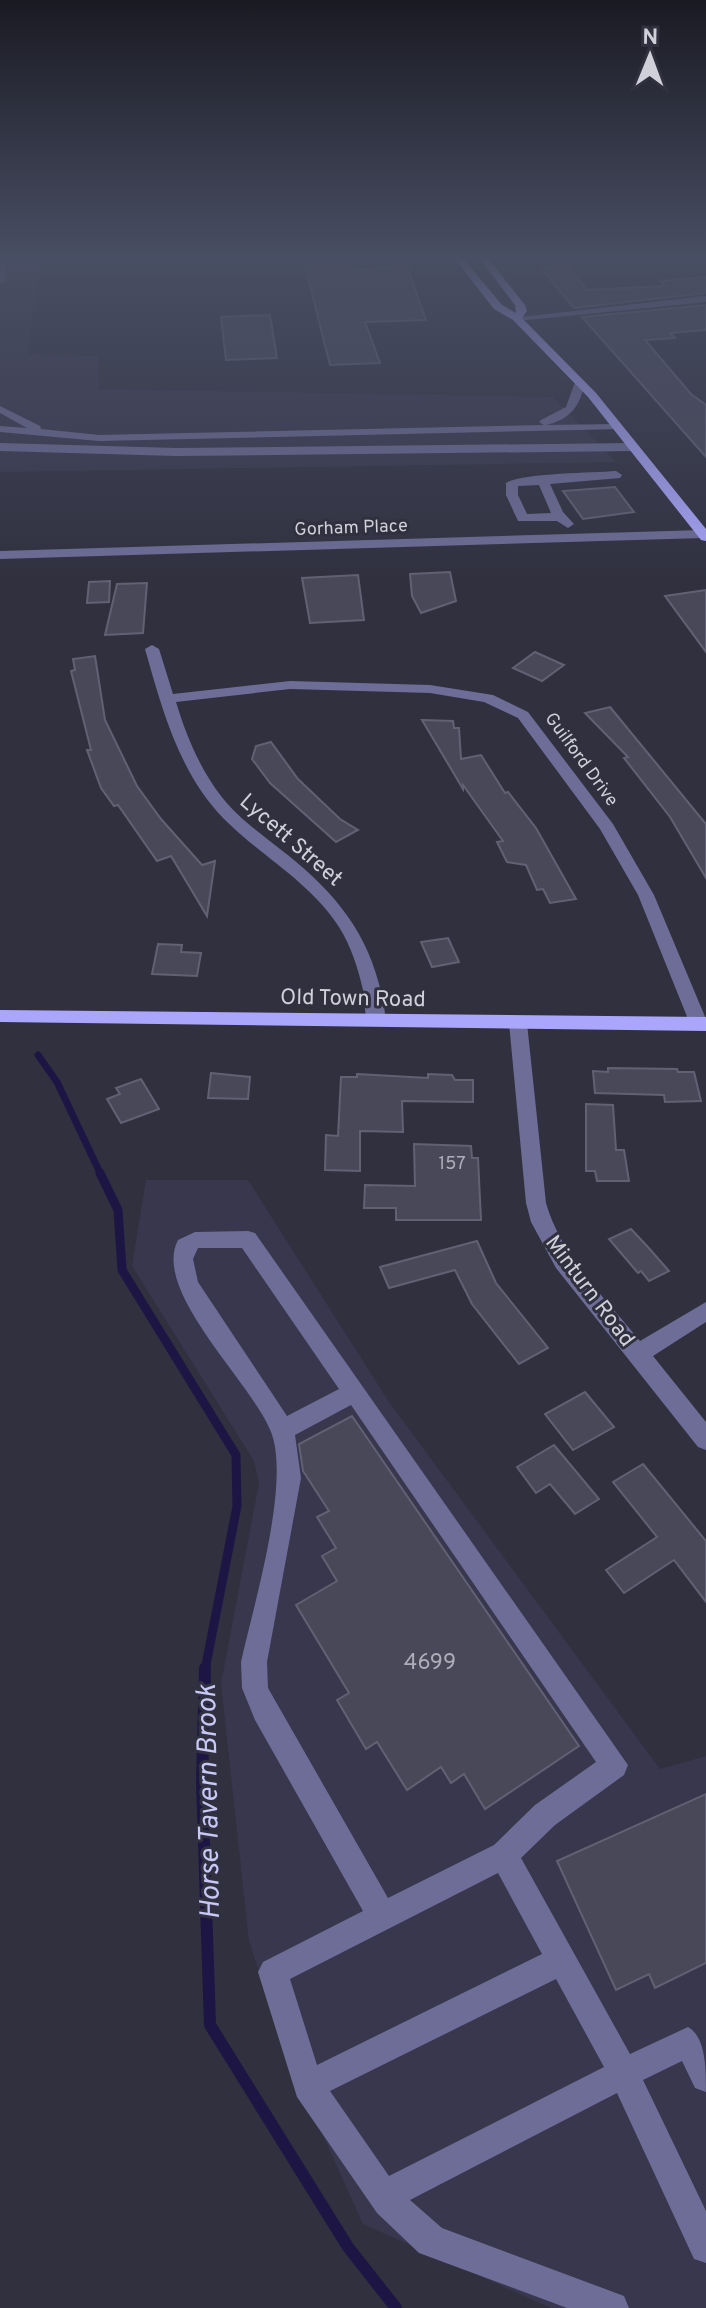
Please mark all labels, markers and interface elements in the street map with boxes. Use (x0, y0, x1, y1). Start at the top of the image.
north arrow (610, 16, 690, 96)
text: N (642, 25, 658, 52)
street label: Gorham Place (294, 515, 408, 542)
street label: Guilford Drive (539, 708, 623, 811)
street label: Lycett Street (233, 789, 347, 893)
street label: Old Town Road (280, 985, 426, 1014)
house number: 157 (438, 1153, 466, 1176)
street label: Minturn Road (538, 1230, 640, 1353)
house number: 4699 (404, 1650, 456, 1677)
water label: Horse Tavern Brook (190, 1683, 230, 1920)

